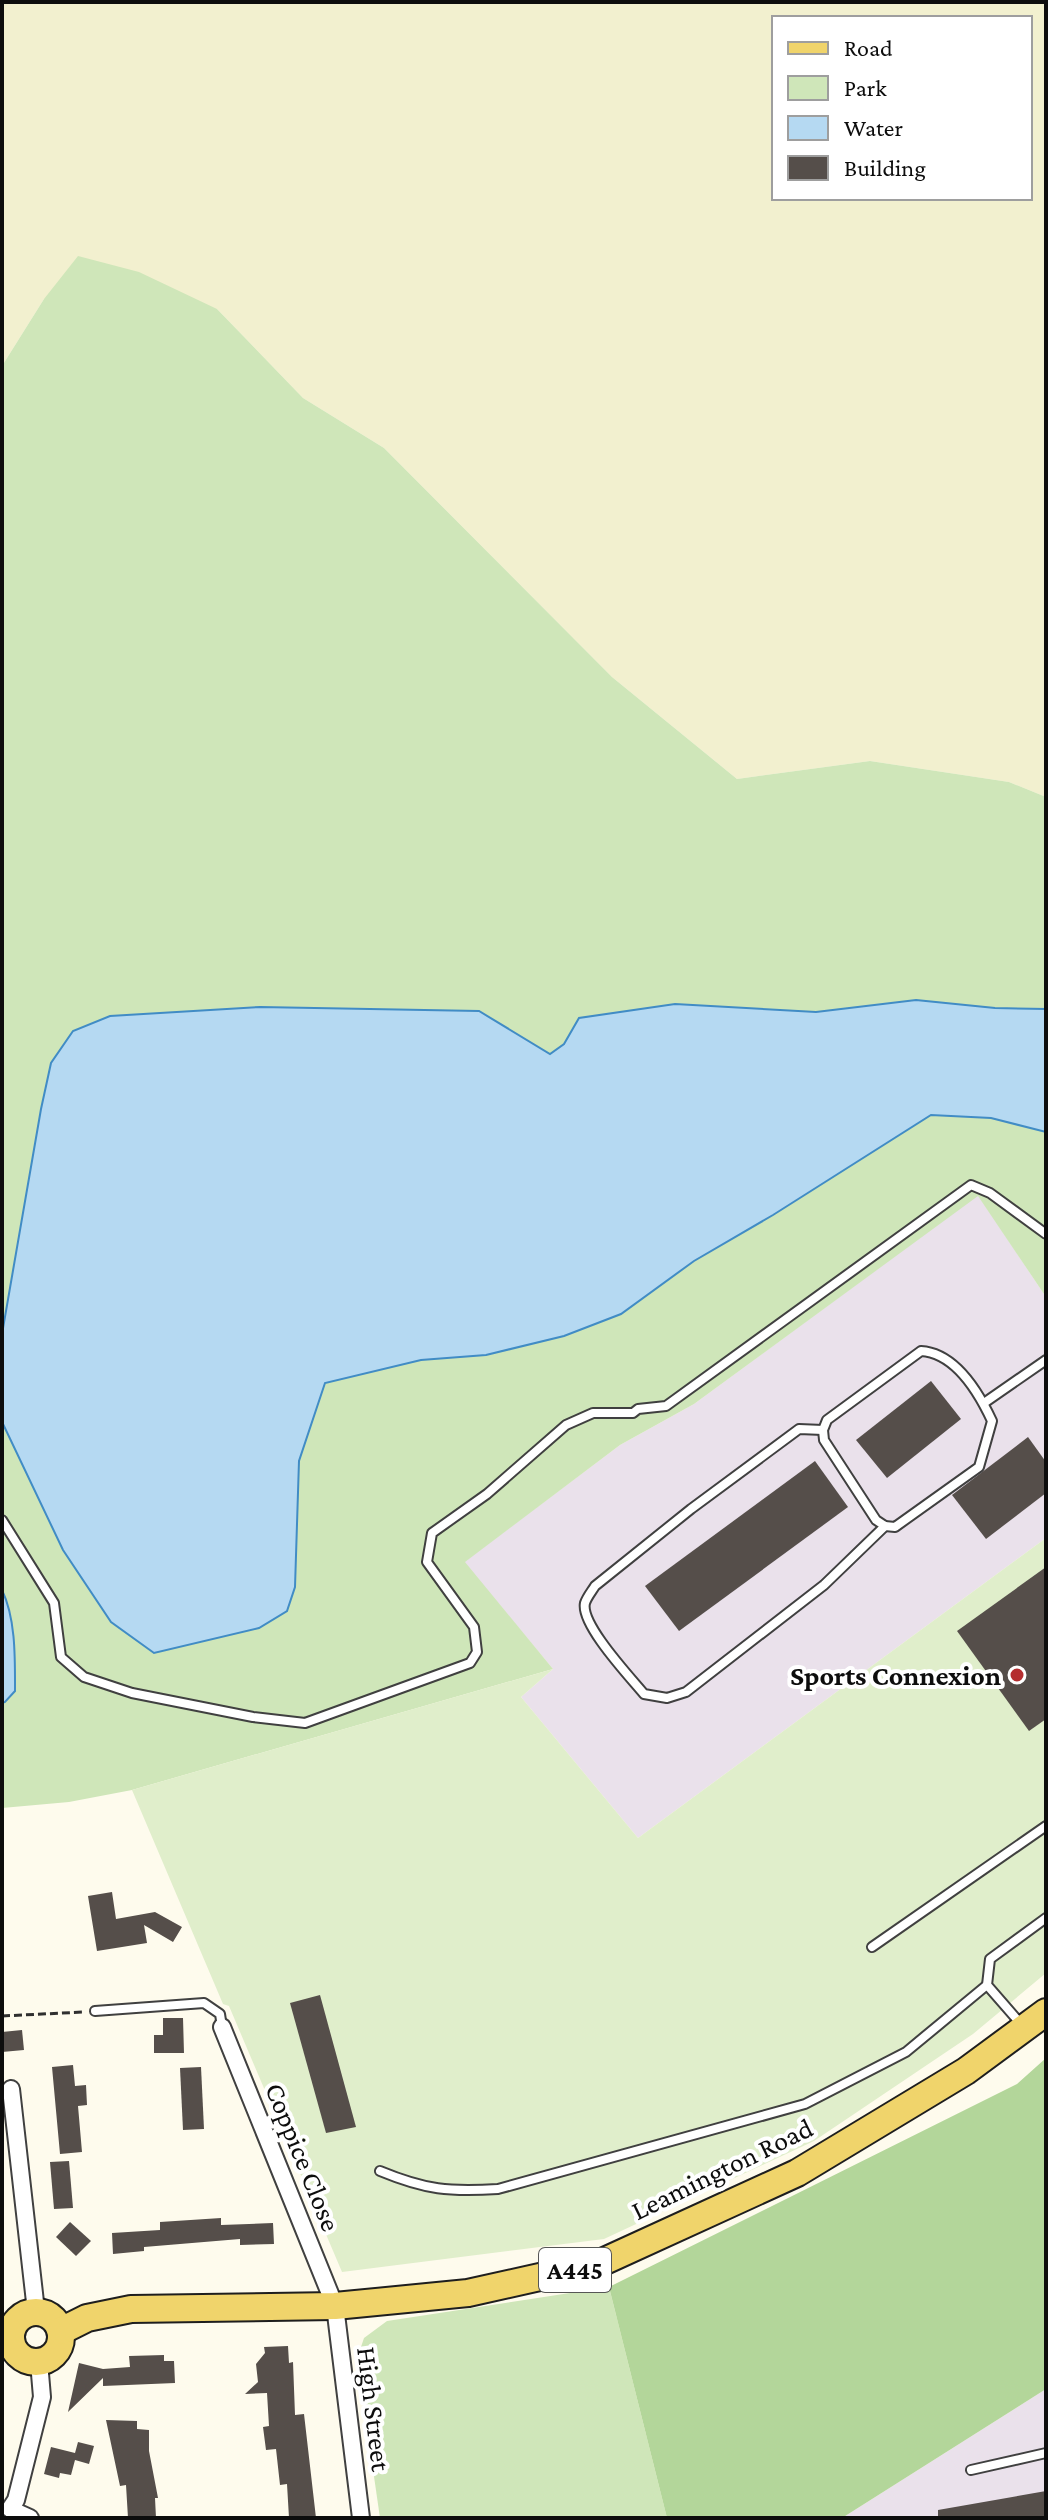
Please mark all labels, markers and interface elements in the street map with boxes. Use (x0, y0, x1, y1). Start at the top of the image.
legend (772, 16, 1032, 200)
text: Road (844, 34, 893, 61)
text: Park (844, 74, 887, 101)
text: Water (844, 114, 903, 141)
text: Building (844, 154, 926, 181)
place label: Sports Connexion (790, 1660, 1001, 1691)
marker: Sports Connexion (1008, 1666, 1026, 1684)
street label: Coppice Close (259, 2078, 347, 2236)
street label: Leamington Road (626, 2112, 818, 2226)
road number: A445 (539, 2248, 611, 2292)
street label: High Street (351, 2345, 397, 2474)

